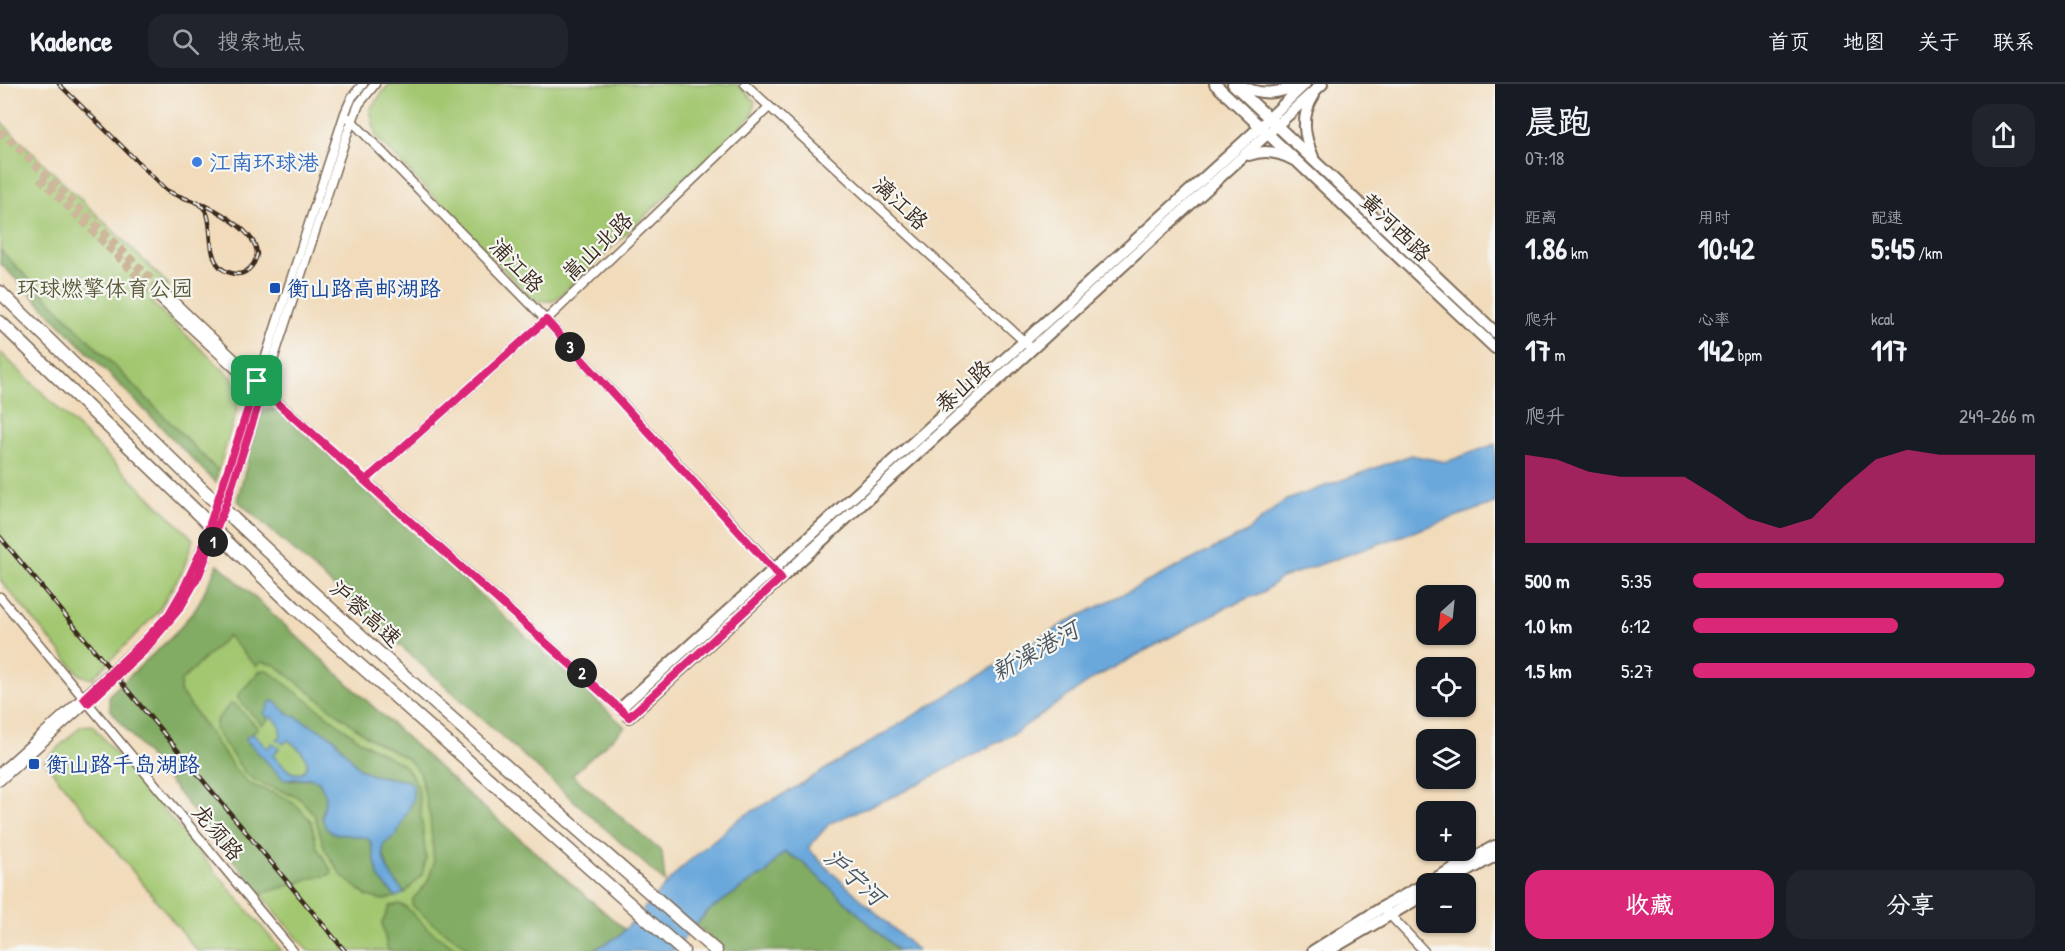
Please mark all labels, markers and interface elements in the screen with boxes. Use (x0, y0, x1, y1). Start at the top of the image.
search box (148, 14, 568, 68)
text: Kadence (30, 22, 112, 60)
icon: search (169, 25, 202, 58)
text: 搜索地点 (217, 26, 305, 56)
text: 首页 (1768, 27, 1810, 56)
text: 地图 (1843, 27, 1885, 56)
text: 关于 (1918, 27, 1960, 56)
text: 联系 (1993, 27, 2035, 56)
text: 晨跑 (1525, 99, 1591, 143)
button: share (1972, 104, 2035, 167)
text: 07:18 (1525, 144, 1564, 171)
place label: 江南环球港 (209, 147, 319, 177)
marker: 江南环球港 (190, 155, 204, 169)
street label: 漓江路 (867, 170, 935, 236)
street label: 黄河西路 (1354, 186, 1438, 268)
street label: 嵩山北路 (555, 205, 639, 287)
text: 距离 (1525, 206, 1557, 228)
text: 用时 (1698, 206, 1730, 228)
text: 配速 (1871, 206, 1903, 228)
text: 1.86 (1525, 228, 1567, 268)
text: 10:42 (1698, 228, 1755, 268)
text: 5:45 (1871, 228, 1915, 268)
street label: 浦江路 (483, 231, 551, 299)
text: km (1567, 242, 1588, 264)
text: /km (1915, 242, 1943, 264)
park label: 环球燃擎体育公园 (17, 273, 193, 303)
place label: 衡山路高邮湖路 (287, 273, 441, 303)
marker: 衡山路高邮湖路 (268, 281, 282, 295)
text: 爬升 (1525, 308, 1557, 330)
text: 心率 (1698, 308, 1730, 330)
text: kcal (1871, 308, 1894, 330)
text: 17 (1525, 330, 1551, 370)
text: 142 (1698, 330, 1734, 370)
text: 117 (1871, 330, 1908, 370)
pin: 3 (555, 332, 585, 362)
text: 3 (566, 336, 574, 358)
text: m (1551, 344, 1565, 366)
text: bpm (1734, 344, 1762, 366)
street label: 泰山路 (928, 353, 998, 419)
pin (231, 355, 282, 406)
icon: arrive (240, 364, 273, 397)
text: 爬升 (1525, 402, 1565, 429)
text: 249–266 m (1959, 402, 2035, 429)
pin: 1 (198, 527, 228, 557)
text: 1 (210, 531, 216, 553)
text: 500 m (1525, 567, 1570, 594)
text: 5:35 (1621, 567, 1652, 594)
street label: 沪蓉高速 (323, 572, 409, 654)
north arrow (1416, 585, 1476, 645)
map controls (1416, 585, 1476, 933)
water label: 新澡港河 (985, 611, 1088, 687)
text: 1.0 km (1525, 612, 1572, 639)
text: 6:12 (1621, 612, 1650, 639)
button: locate (1416, 657, 1476, 717)
text: 1.5 km (1525, 657, 1572, 684)
text: 5:27 (1621, 657, 1653, 684)
pin: 2 (567, 658, 597, 688)
text: 2 (578, 662, 586, 684)
button: layers (1416, 729, 1476, 789)
place label: 衡山路千岛湖路 (46, 749, 200, 779)
marker: 衡山路千岛湖路 (27, 757, 41, 771)
street label: 龙须路 (185, 797, 251, 867)
button: + (1416, 801, 1476, 861)
water label: 沪宁河 (817, 840, 895, 915)
button: 收藏 (1525, 870, 1774, 939)
button: 分享 (1786, 870, 2035, 939)
button: − (1416, 873, 1476, 933)

